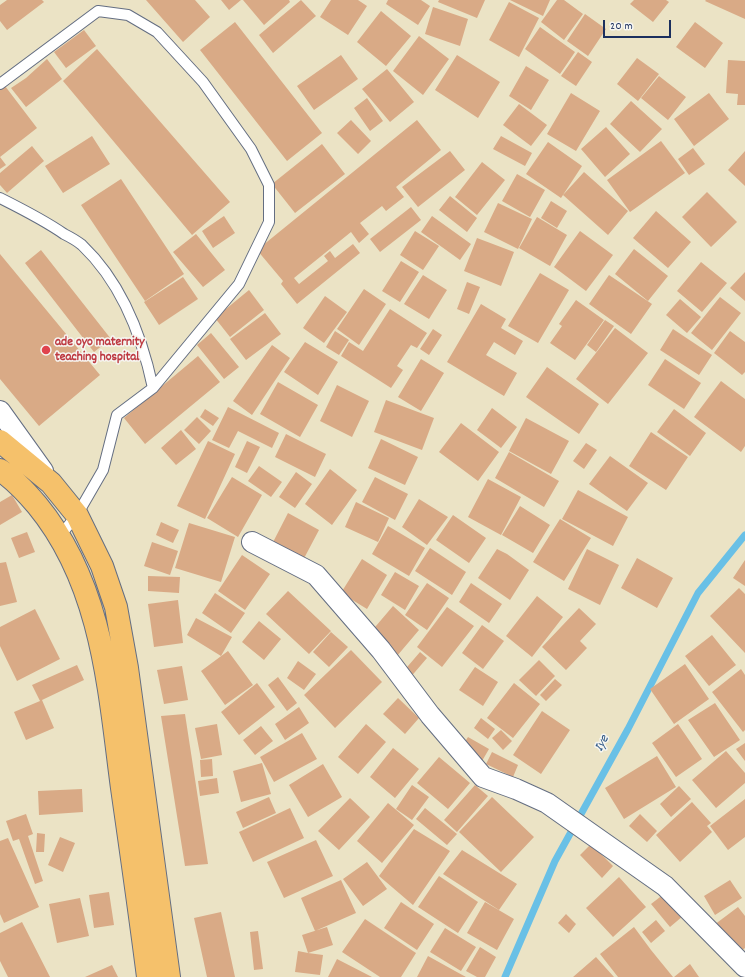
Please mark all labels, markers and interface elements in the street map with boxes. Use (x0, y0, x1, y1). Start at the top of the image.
scale bar (605, 12, 673, 38)
text: 20 m (610, 18, 633, 35)
place label: ade oyo maternity teaching hospital (55, 335, 145, 366)
marker: ade oyo maternity teaching hospital (40, 344, 52, 356)
water label: Iye (592, 733, 614, 755)

